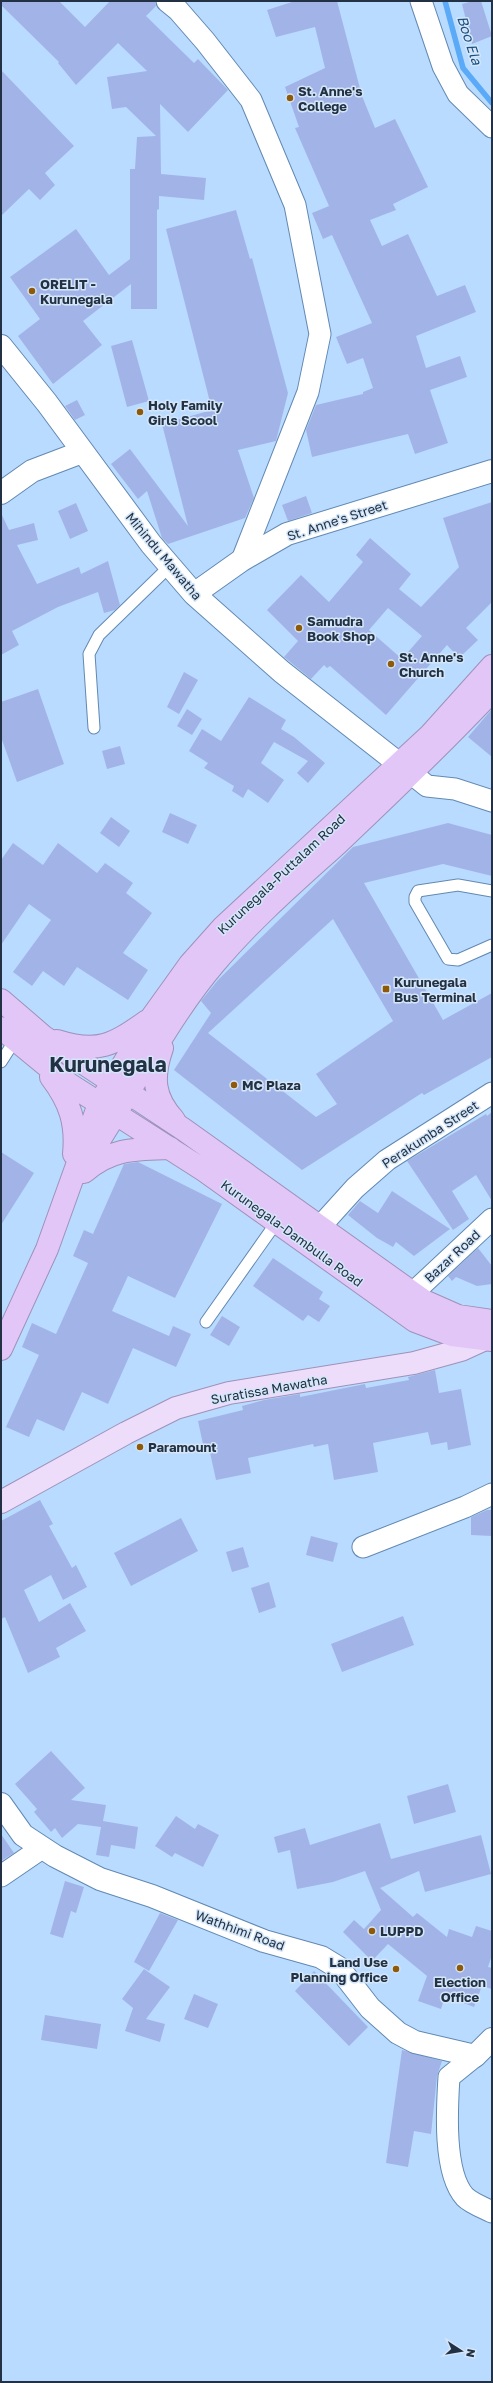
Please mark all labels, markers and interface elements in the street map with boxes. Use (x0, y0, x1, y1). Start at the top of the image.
water label: Boo Ela (454, 13, 486, 68)
place label: St. Anne's College (298, 83, 362, 114)
marker: St. Anne's College (285, 93, 295, 103)
place label: ORELIT - Kurunegala (40, 276, 113, 307)
marker: ORELIT - Kurunegala (27, 286, 37, 296)
place label: Holy Family Girls Scool (148, 397, 223, 428)
marker: Holy Family Girls Scool (135, 407, 145, 417)
street label: St. Anne's Street (285, 496, 389, 544)
street label: Mihindu Mawatha (123, 509, 205, 603)
place label: Samudra Book Shop (307, 613, 375, 644)
marker: Samudra Book Shop (294, 623, 304, 633)
place label: St. Anne's Church (399, 649, 463, 680)
marker: St. Anne's Church (386, 659, 396, 669)
street label: Kurunegala-Puttalam Road (214, 811, 348, 937)
place label: Kurunegala Bus Terminal (394, 974, 477, 1005)
marker: Kurunegala Bus Terminal (381, 984, 391, 994)
district label: Kurunegala (49, 1051, 167, 1077)
place label: MC Plaza (242, 1077, 301, 1093)
marker: MC Plaza (229, 1080, 239, 1090)
street label: Perakumba Street (379, 1097, 481, 1171)
street label: Kurunegala-Dambulla Road (218, 1176, 366, 1290)
street label: Bazar Road (421, 1226, 483, 1286)
street label: Suratissa Mawatha (210, 1371, 328, 1407)
place label: Paramount (148, 1439, 216, 1455)
marker: Paramount (135, 1442, 145, 1452)
street label: Wathhimi Road (193, 1906, 287, 1954)
place label: LUPPD (380, 1923, 424, 1939)
marker: LUPPD (367, 1926, 377, 1936)
place label: Land Use Planning Office (291, 1954, 388, 1985)
marker: Election Office (455, 1963, 465, 1973)
marker: Land Use Planning Office (391, 1964, 401, 1974)
place label: Election Office (434, 1974, 486, 2005)
north arrow (441, 2331, 481, 2371)
text: N (464, 2348, 478, 2359)

